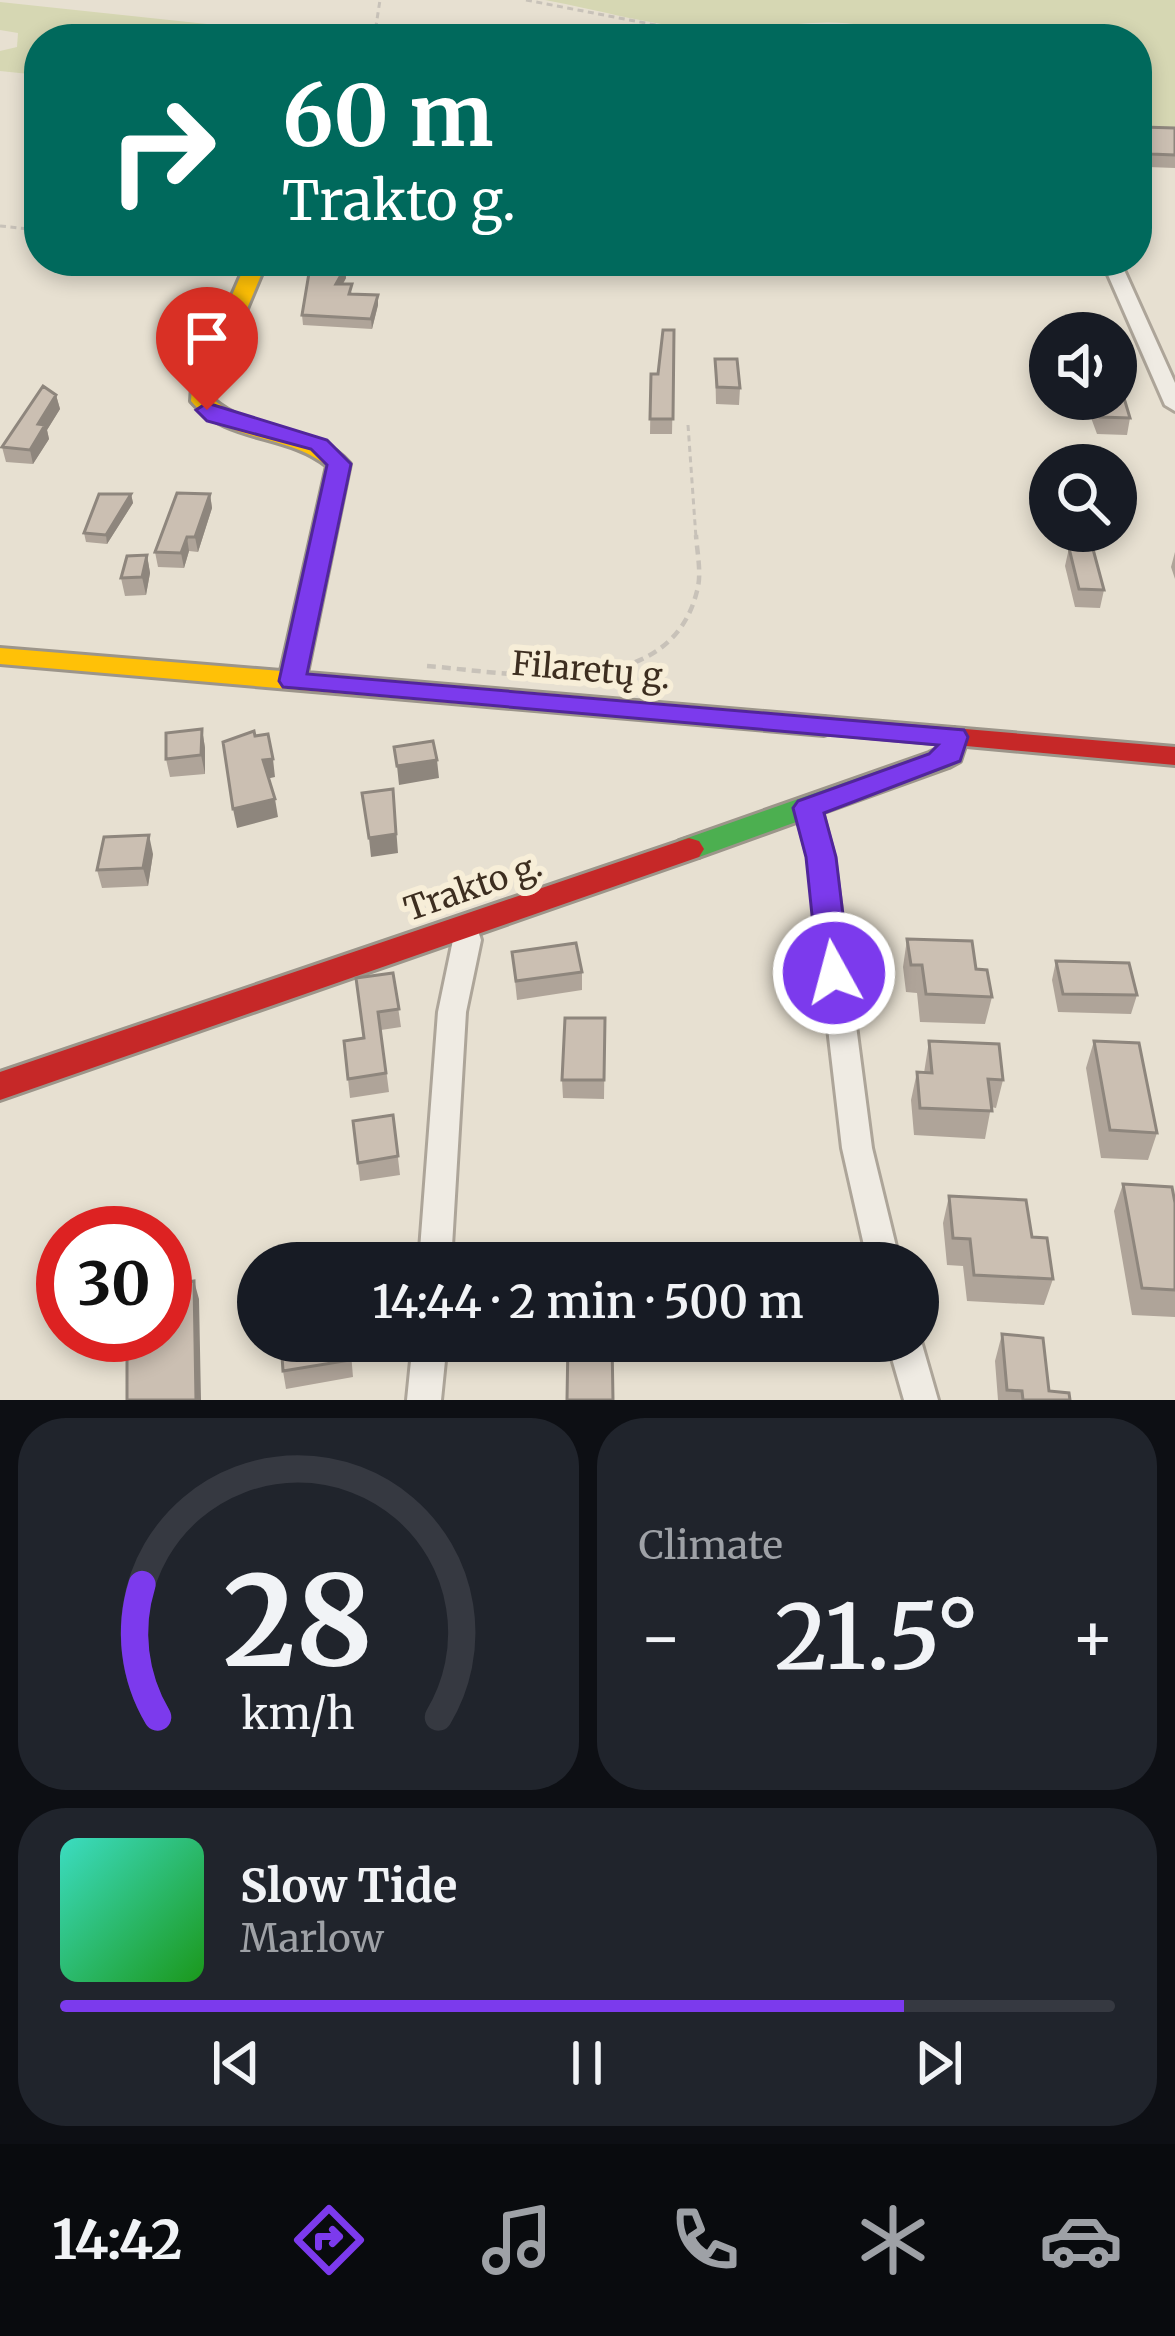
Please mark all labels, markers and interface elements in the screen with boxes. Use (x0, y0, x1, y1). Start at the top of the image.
text: 60 m (282, 63, 493, 169)
icon: right (84, 72, 240, 228)
text: Trakto g. (282, 167, 516, 235)
pin (156, 287, 258, 410)
icon: arrive (174, 305, 240, 371)
map controls (1029, 312, 1137, 552)
button: sound (1029, 312, 1137, 420)
button: search (1029, 444, 1137, 552)
street label: Filaretų g. (510, 643, 672, 697)
street label: Trakto g. (399, 844, 547, 930)
position arrow (771, 910, 897, 1036)
speed limit sign: 30 (36, 1206, 192, 1362)
text: 14:44 · 2 min · 500 m (372, 1274, 804, 1330)
text: Climate (639, 1521, 783, 1570)
text: 28 (223, 1543, 373, 1700)
text: 21.5° (775, 1580, 979, 1694)
text: − (639, 1596, 683, 1679)
text: + (1071, 1596, 1115, 1679)
text: km/h (241, 1687, 355, 1741)
text: Slow Tide (240, 1858, 457, 1914)
text: Marlow (240, 1914, 384, 1963)
icon: previous (203, 2030, 269, 2096)
icon: pause (554, 2030, 620, 2096)
icon: next (906, 2030, 972, 2096)
icon: directions (287, 2198, 371, 2282)
icon: music (475, 2198, 559, 2282)
icon: phone (663, 2198, 747, 2282)
icon: climate (851, 2198, 935, 2282)
icon: car (1039, 2198, 1123, 2282)
text: 14:42 (52, 2206, 183, 2274)

